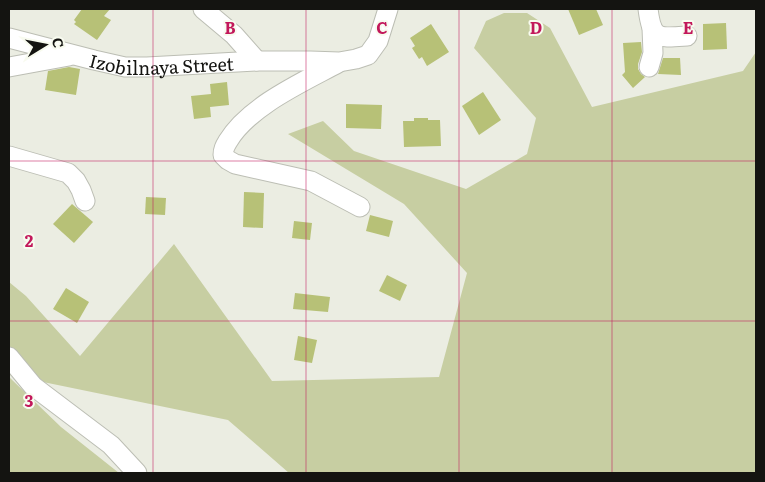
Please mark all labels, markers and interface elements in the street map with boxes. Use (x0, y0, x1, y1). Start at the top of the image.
text: B (224, 15, 236, 39)
text: C (376, 15, 388, 39)
text: D (530, 15, 542, 39)
text: E (683, 15, 694, 39)
north arrow (20, 20, 70, 70)
text: С (48, 36, 70, 49)
street label: Izobilnaya Street (87, 46, 235, 81)
text: 2 (25, 228, 34, 252)
text: 3 (25, 388, 34, 412)

